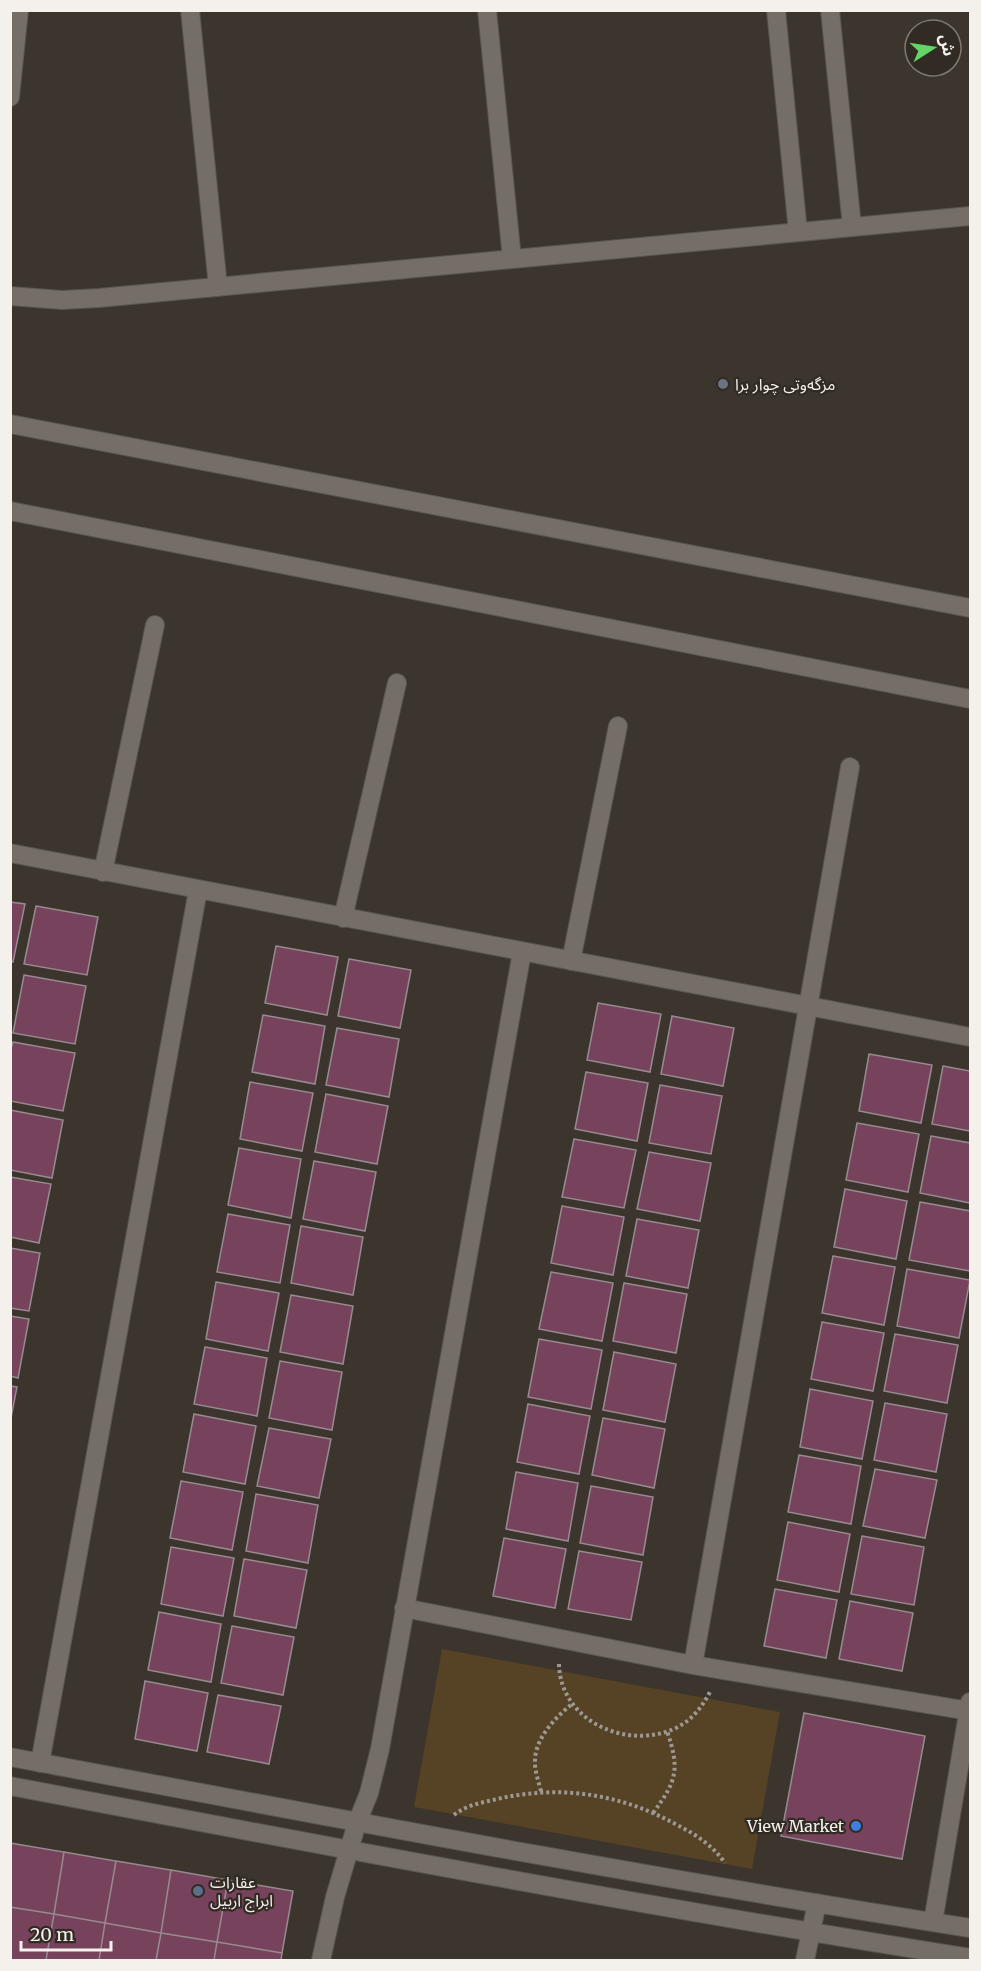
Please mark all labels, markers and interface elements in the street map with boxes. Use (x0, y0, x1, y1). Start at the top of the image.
north arrow (903, 18, 963, 78)
text: ش (936, 32, 960, 58)
place label: مزگەوتی چوار برا (735, 374, 835, 395)
marker: مزگەوتی چوار برا (716, 377, 730, 391)
place label: View Market (746, 1816, 845, 1836)
marker: View Market (849, 1819, 863, 1833)
place label: عقارات ابراج اربیل (210, 1872, 273, 1913)
marker: عقارات ابراج اربیل (191, 1884, 205, 1898)
scale bar (21, 1914, 111, 1952)
text: 20 m (30, 1923, 74, 1946)

